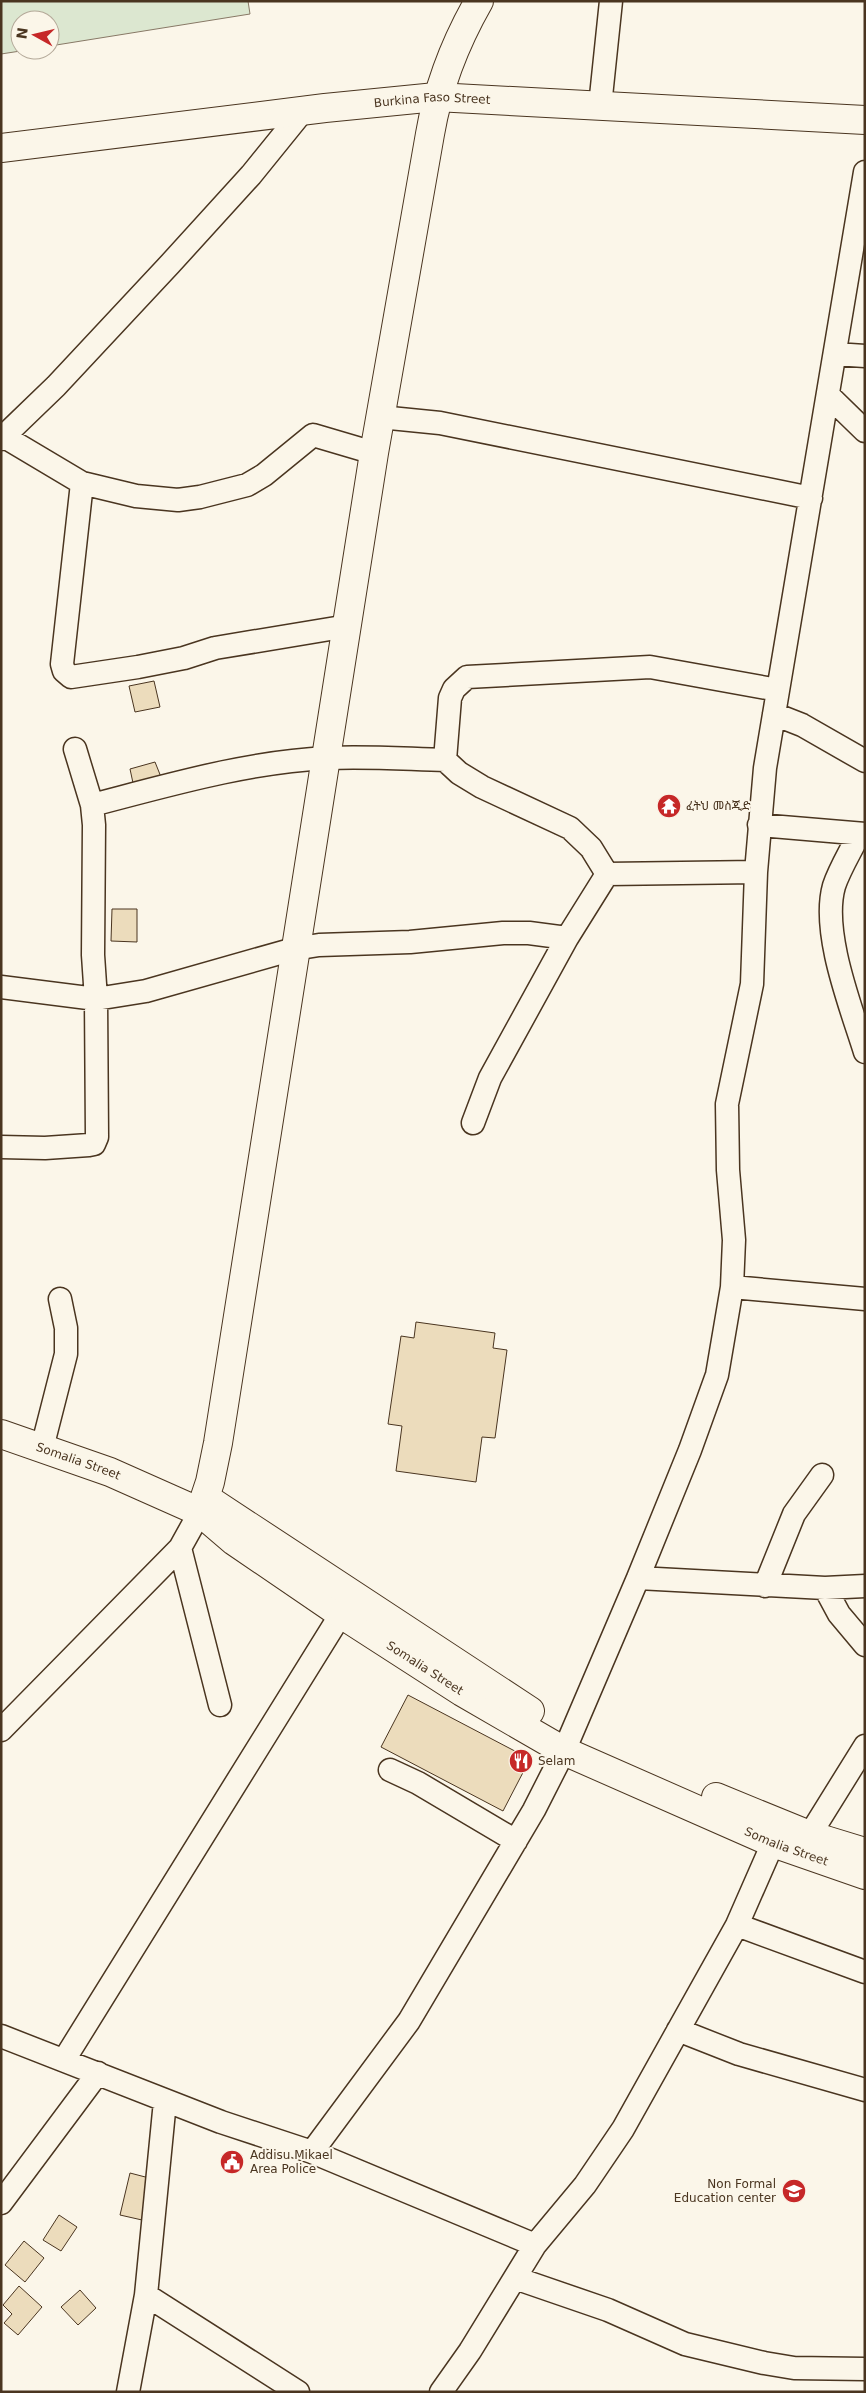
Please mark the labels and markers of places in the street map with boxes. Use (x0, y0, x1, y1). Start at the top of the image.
temple icon: ፈትህ መስጂድ (656, 793, 682, 819)
place label: ፈትህ መስጂድ (686, 799, 751, 813)
restaurant icon: Selam (508, 1748, 534, 1774)
place label: Selam (538, 1754, 575, 1768)
place label: Addisu Mikael Area Police (250, 2148, 333, 2176)
public building icon: Addisu Mikael Area Police (219, 2149, 245, 2175)
place label: Non Formal Education center (674, 2177, 776, 2205)
school or university icon: Non Formal Education center (781, 2178, 807, 2204)

